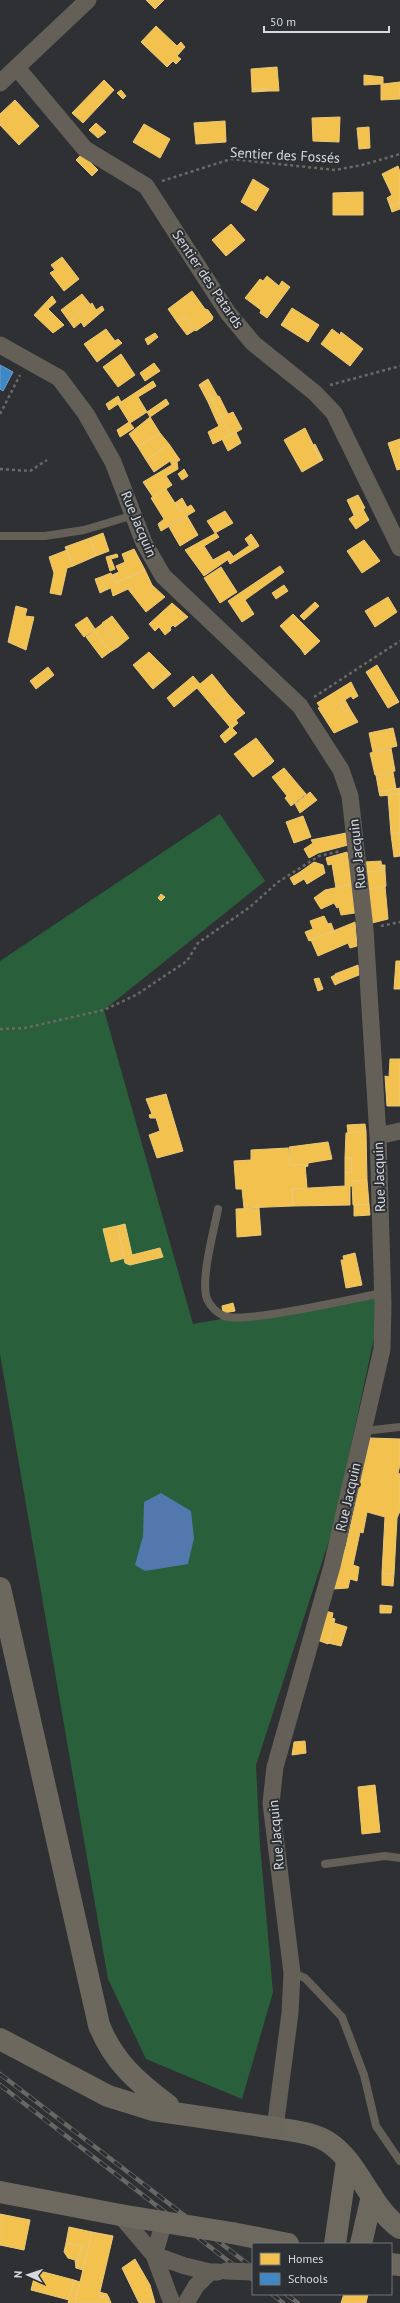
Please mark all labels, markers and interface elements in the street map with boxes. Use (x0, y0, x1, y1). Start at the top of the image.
scale bar (264, 8, 389, 34)
text: 50 m (270, 14, 296, 29)
street label: Sentier des Fossés (230, 143, 341, 167)
street label: Sentier des Patards (168, 226, 248, 332)
street label: Rue Jacquin (117, 488, 161, 560)
street label: Rue Jacquin (344, 818, 370, 890)
street label: Rue Jacquin (369, 1142, 389, 1212)
street label: Rue Jacquin (331, 1461, 365, 1533)
street label: Rue Jacquin (264, 1799, 288, 1871)
legend (252, 2243, 392, 2295)
text: Homes (288, 2251, 323, 2266)
north arrow (8, 2255, 48, 2295)
text: N (11, 2270, 25, 2278)
text: Schools (288, 2271, 328, 2286)

